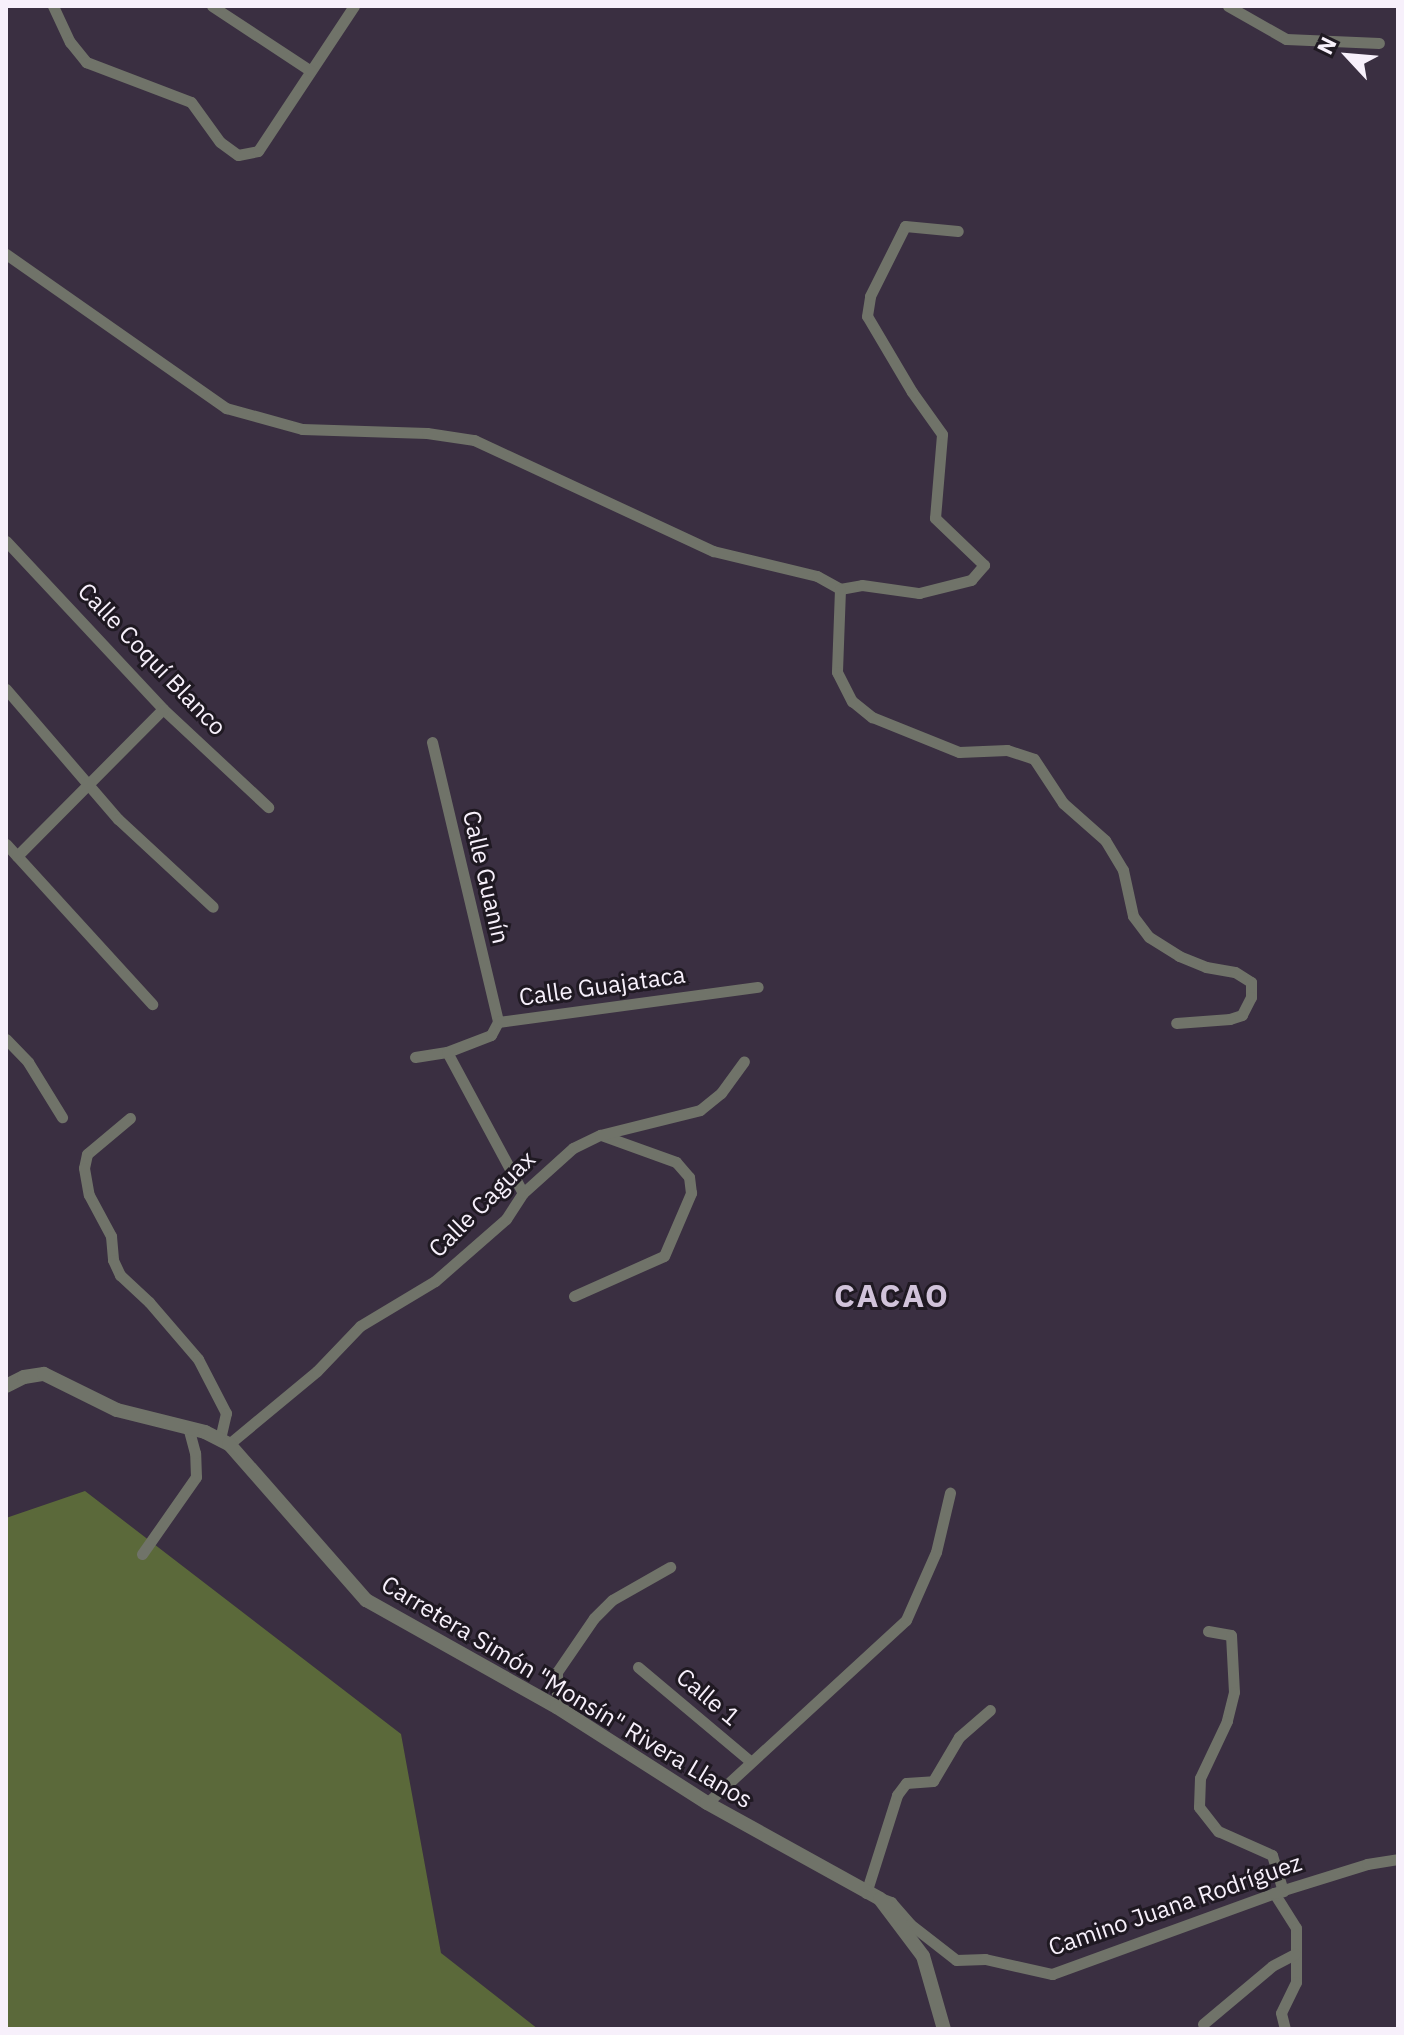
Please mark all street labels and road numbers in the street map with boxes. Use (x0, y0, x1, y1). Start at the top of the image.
street label: Calle Coquí Blanco (72, 577, 232, 741)
street label: Calle Guanín (457, 808, 515, 946)
street label: Calle Guajataca (517, 960, 687, 1012)
street label: Calle Caguax (423, 1145, 541, 1263)
street label: Carretera Simón "Monsín" Rivera Llanos (376, 1570, 758, 1814)
street label: Calle 1 (670, 1662, 746, 1732)
street label: Camino Juana Rodríguez (1045, 1848, 1305, 1962)

